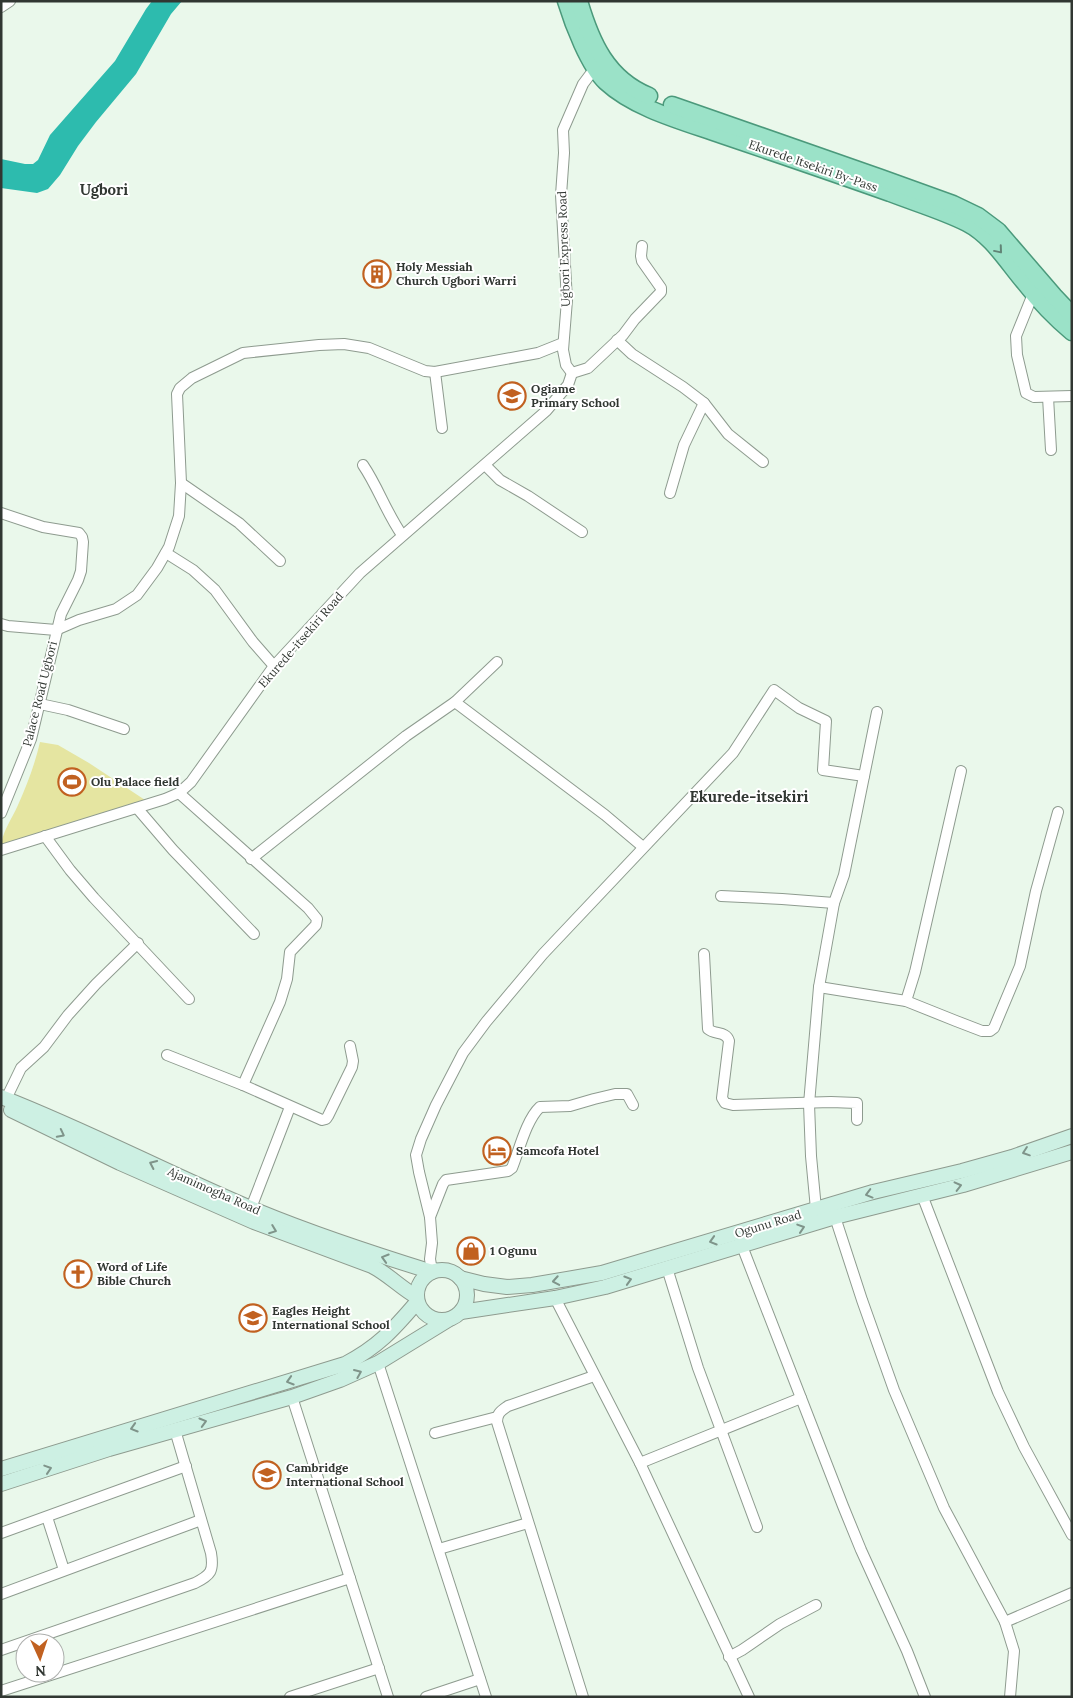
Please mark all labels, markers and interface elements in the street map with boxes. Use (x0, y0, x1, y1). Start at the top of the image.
street label: Ekurede Itsekiri By-Pass (747, 136, 880, 195)
district label: Ugbori (80, 180, 128, 199)
street label: Ugbori Express Road (554, 191, 573, 307)
one-way arrow (993, 245, 1002, 254)
building icon: Holy Messiah Church Ugbori Warri (362, 259, 392, 289)
place label: Holy Messiah Church Ugbori Warri (396, 259, 517, 288)
school or university icon: Ogiame Primary School (497, 381, 527, 411)
place label: Ogiame Primary School (531, 381, 620, 410)
street label: Ekurede-itsekiri Road (255, 589, 346, 691)
street label: Palace Road Ugbori (19, 640, 60, 748)
sports icon: Olu Palace field (57, 767, 87, 797)
place label: Olu Palace field (91, 774, 179, 789)
district label: Ekurede-itsekiri (689, 787, 809, 806)
one-way arrow (56, 1128, 65, 1139)
hotel icon: Samcofa Hotel (482, 1136, 512, 1166)
place label: Samcofa Hotel (516, 1143, 599, 1158)
one-way arrow (1022, 1146, 1030, 1156)
one-way arrow (150, 1161, 159, 1171)
street label: Ajamimogha Road (165, 1163, 263, 1218)
one-way arrow (953, 1181, 962, 1192)
one-way arrow (865, 1188, 873, 1198)
street label: Ogunu Road (733, 1206, 803, 1241)
one-way arrow (796, 1223, 804, 1233)
one-way arrow (268, 1224, 277, 1234)
one-way arrow (709, 1235, 718, 1245)
shop icon: 1 Ogunu (456, 1236, 486, 1266)
place label: 1 Ogunu (490, 1243, 537, 1258)
one-way arrow (382, 1253, 390, 1263)
church icon: Word of Life Bible Church (63, 1259, 93, 1289)
place label: Word of Life Bible Church (97, 1259, 172, 1288)
one-way arrow (551, 1275, 560, 1286)
one-way arrow (624, 1275, 632, 1285)
school or university icon: Eagles Height International School (238, 1303, 268, 1333)
place label: Eagles Height International School (272, 1303, 390, 1332)
one-way arrow (353, 1368, 362, 1379)
one-way arrow (286, 1375, 294, 1385)
one-way arrow (199, 1417, 207, 1428)
one-way arrow (131, 1422, 139, 1432)
school or university icon: Cambridge International School (252, 1460, 282, 1490)
place label: Cambridge International School (286, 1460, 404, 1489)
one-way arrow (43, 1465, 51, 1475)
north arrow (15, 1633, 65, 1683)
text: N (35, 1662, 47, 1680)

